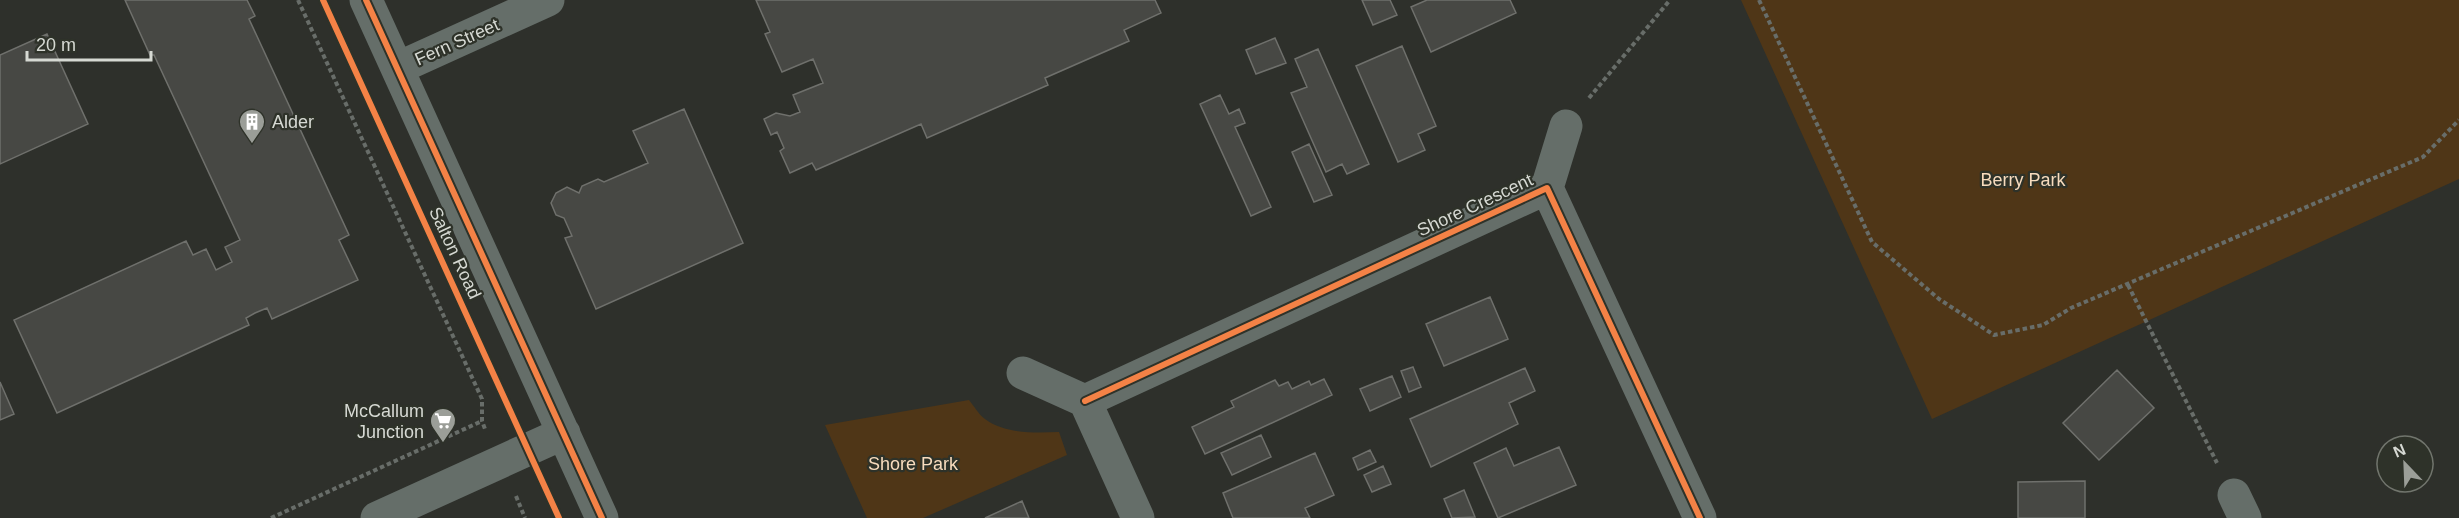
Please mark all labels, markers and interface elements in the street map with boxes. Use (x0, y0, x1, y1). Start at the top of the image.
street label: Fern Street (412, 15, 502, 69)
scale bar (27, 24, 152, 62)
text: 20 m (36, 35, 76, 55)
building icon: Alder (237, 107, 267, 145)
place label: Alder (272, 112, 314, 132)
street label: Shore Crescent (1414, 170, 1536, 240)
park label: Berry Park (1980, 170, 2067, 190)
street label: Salton Road (425, 204, 485, 302)
place label: McCallum Junction (344, 401, 424, 442)
supermarket icon: McCallum Junction (428, 406, 458, 444)
north arrow (2375, 434, 2435, 494)
text: N (2391, 441, 2408, 461)
park label: Shore Park (868, 454, 959, 474)

